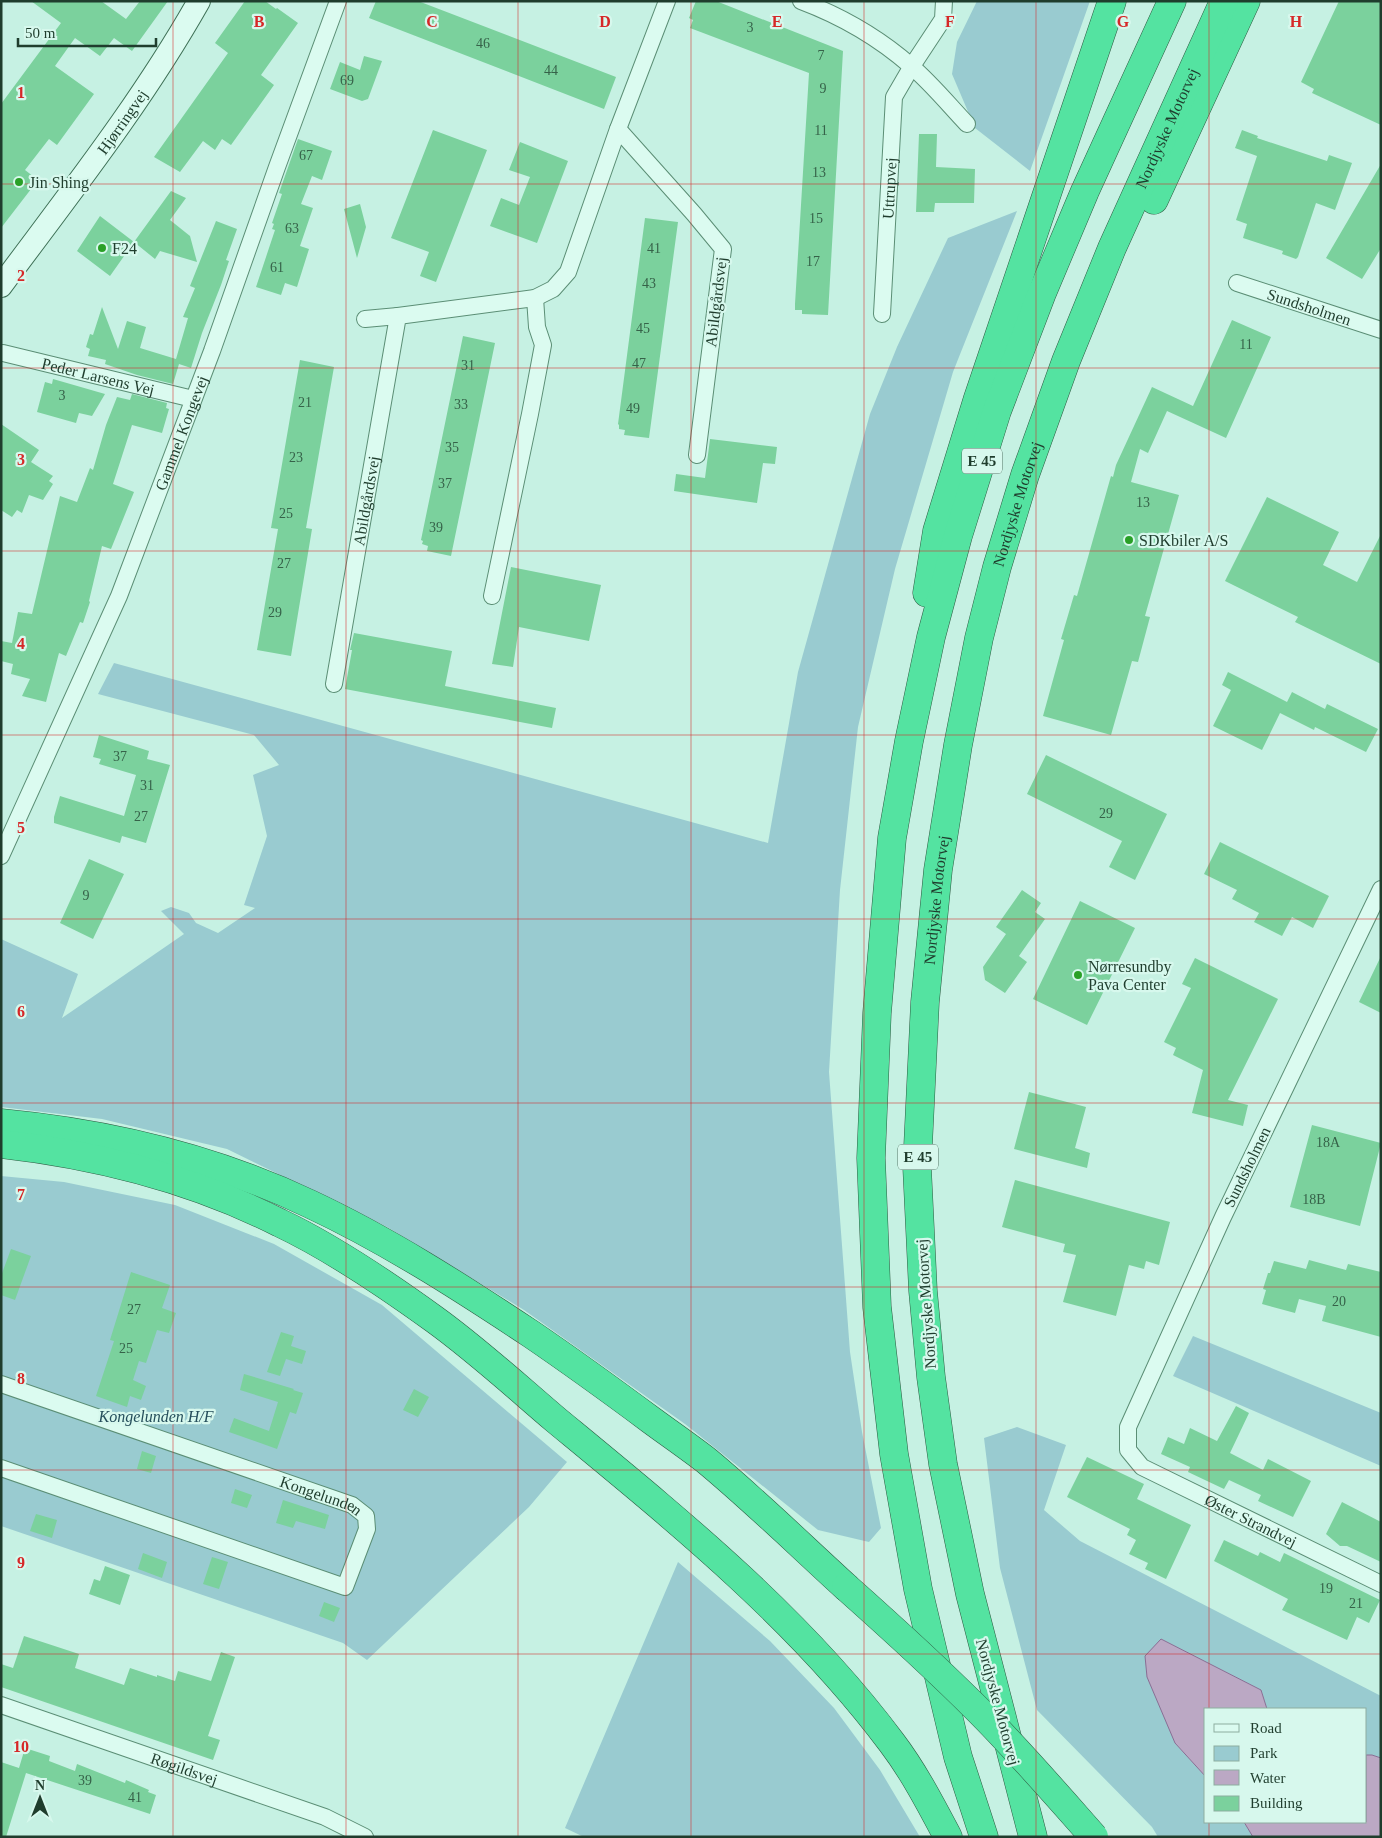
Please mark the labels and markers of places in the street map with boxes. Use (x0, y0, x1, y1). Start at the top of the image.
place label: Jin Shing (29, 174, 89, 192)
marker: Jin Shing (13, 176, 25, 188)
place label: F24 (112, 240, 137, 257)
marker: F24 (96, 242, 108, 254)
place label: SDKbiler A/S (1139, 532, 1228, 549)
marker: SDKbiler A/S (1123, 534, 1135, 546)
place label: Nørresundby Pava Center (1088, 958, 1172, 993)
marker: Nørresundby Pava Center (1072, 969, 1084, 981)

